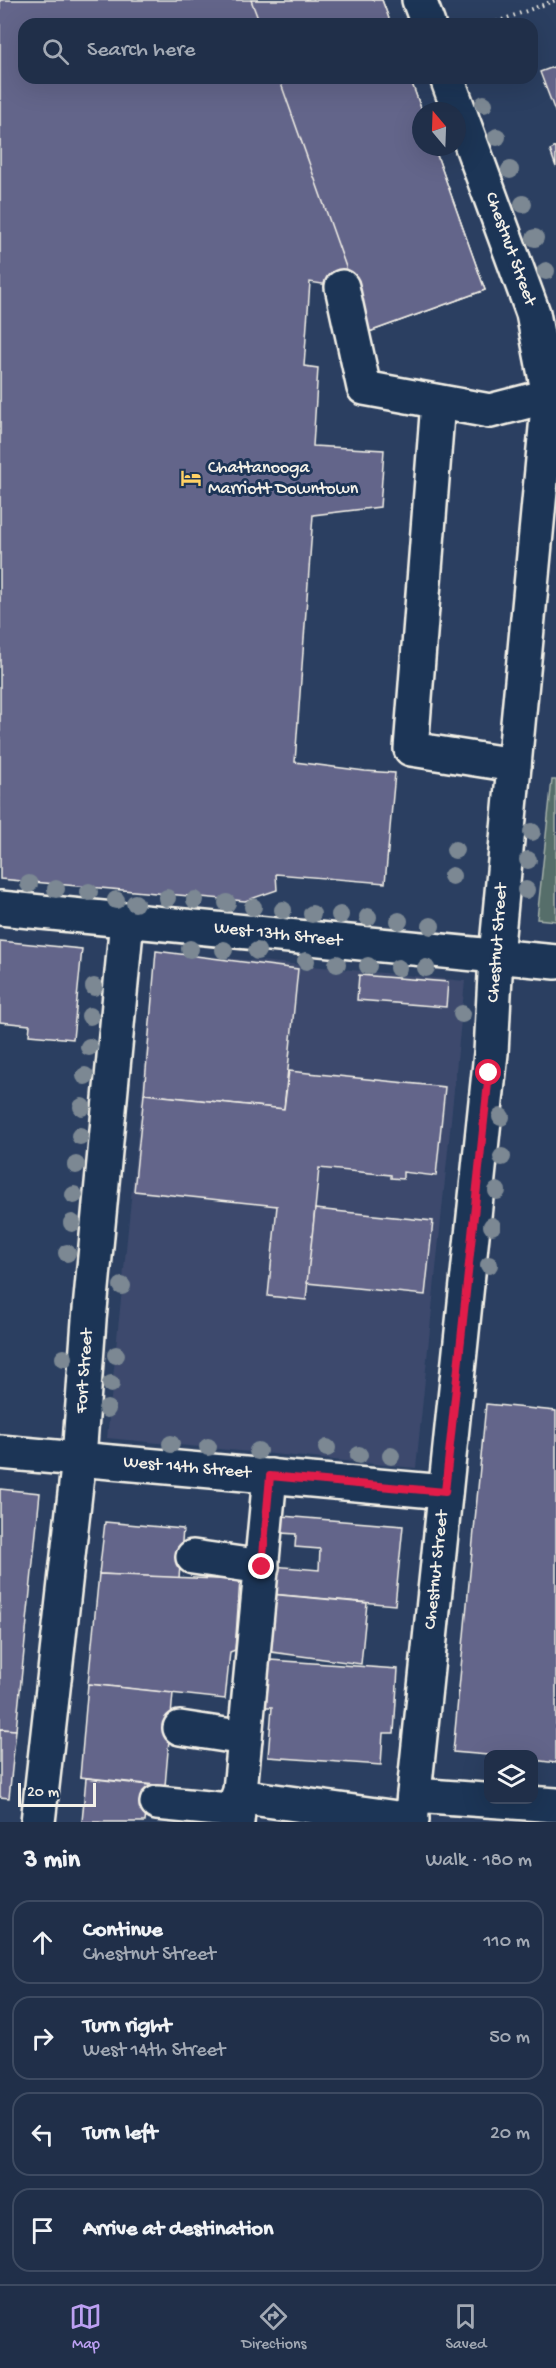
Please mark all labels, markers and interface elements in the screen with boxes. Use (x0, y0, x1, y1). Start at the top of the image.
search box (18, 18, 538, 84)
icon: search (39, 35, 72, 68)
text: Search here (87, 38, 195, 64)
north arrow (412, 102, 466, 156)
street label: Chestnut Street (480, 189, 541, 310)
place label: Chattanooga Marriott Downtown (208, 458, 359, 500)
hotel icon: Chattanooga Marriott Downtown (179, 466, 203, 490)
street label: Chestnut Street (483, 881, 513, 1003)
street label: West 13th Street (213, 918, 345, 952)
route start (475, 1059, 501, 1085)
street label: Fort Street (72, 1326, 99, 1415)
street label: West 14th Street (122, 1452, 253, 1484)
street label: Chestnut Street (420, 1508, 454, 1630)
route end (248, 1553, 274, 1579)
map controls (484, 1750, 538, 1804)
button: layers (484, 1750, 538, 1804)
scale bar (18, 1780, 96, 1808)
text: 20 m (27, 1784, 59, 1803)
text: 3 min (24, 1846, 80, 1877)
text: Walk · 180 m (425, 1850, 532, 1873)
text: Continue (83, 1918, 163, 1944)
icon: ahead (26, 1926, 59, 1959)
text: 110 m (484, 1931, 530, 1954)
text: Chestnut Street (83, 1944, 216, 1967)
text: Turn right (83, 2014, 171, 2040)
icon: right (26, 2022, 59, 2055)
text: 50 m (489, 2027, 530, 2050)
text: West 14th Street (83, 2040, 225, 2063)
icon: left (26, 2118, 59, 2151)
text: Turn left (83, 2121, 157, 2147)
text: 20 m (490, 2123, 530, 2146)
icon: arrive (26, 2214, 59, 2247)
text: Arrive at destination (83, 2217, 273, 2243)
tab: Map (69, 2300, 102, 2355)
tab: Directions (241, 2300, 307, 2355)
tab: Saved (445, 2300, 486, 2355)

